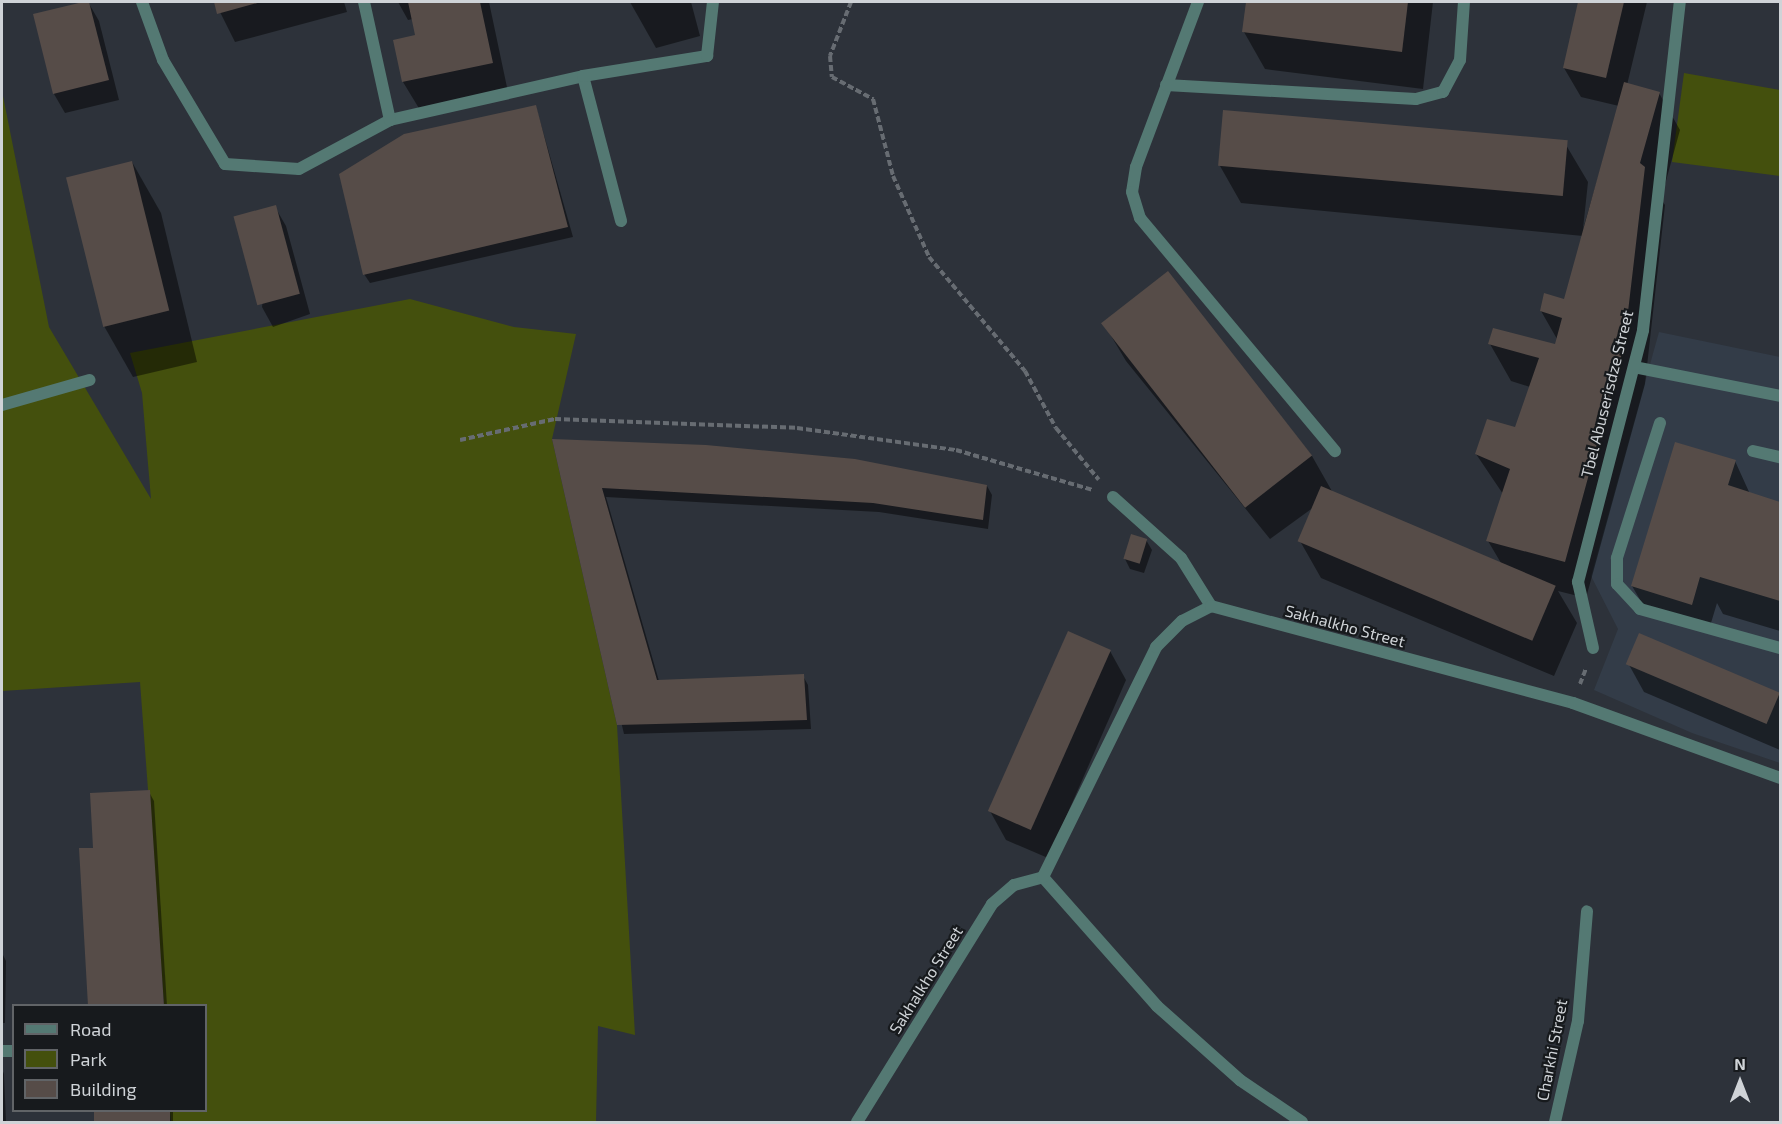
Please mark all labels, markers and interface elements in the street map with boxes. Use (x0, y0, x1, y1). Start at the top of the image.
street label: Tbel Abuserisdze Street (1577, 308, 1637, 480)
street label: Sakhalkho Street (1283, 601, 1407, 651)
street label: Sakhalkho Street (885, 923, 967, 1037)
street label: Charkhi Street (1533, 998, 1571, 1102)
legend (12, 1004, 207, 1112)
text: Road (70, 1018, 111, 1040)
text: Park (70, 1048, 107, 1070)
north arrow (1710, 1052, 1770, 1112)
text: N (1734, 1054, 1746, 1073)
text: Building (70, 1078, 137, 1100)

